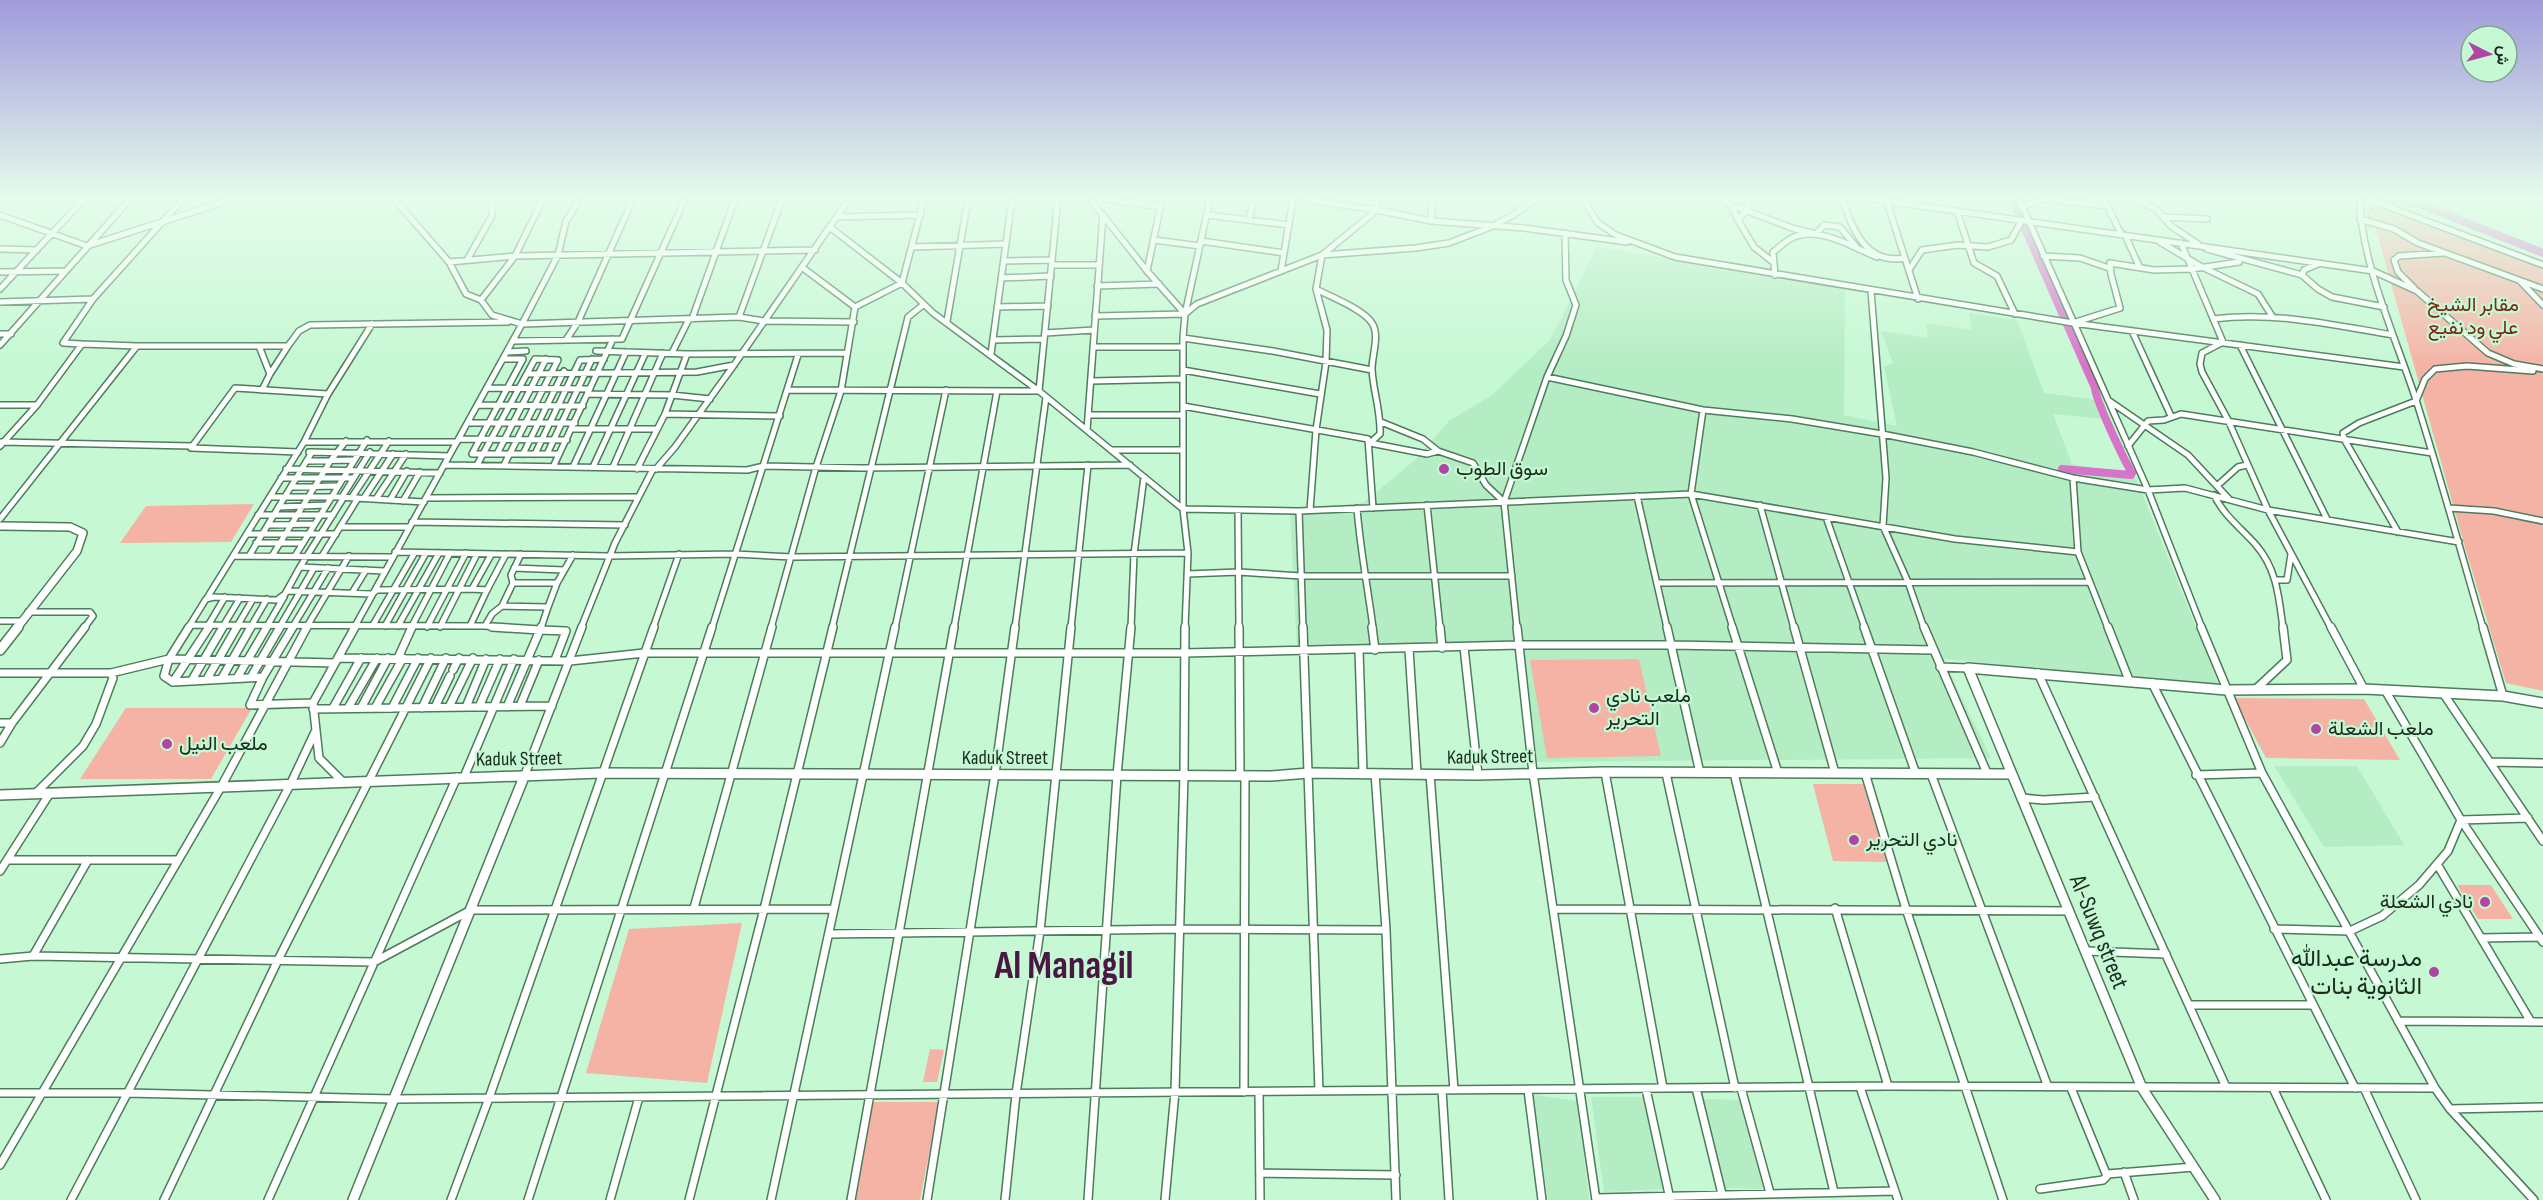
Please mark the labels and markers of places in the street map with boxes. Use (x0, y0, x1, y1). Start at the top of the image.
place label: سوق الطوب (1456, 457, 1548, 481)
marker: سوق الطوب (1437, 462, 1451, 476)
place label: ملعب نادي التحرير (1605, 684, 1691, 731)
marker: ملعب نادي التحرير (1587, 701, 1601, 715)
place label: ملعب الشعلة (2328, 717, 2434, 741)
marker: ملعب الشعلة (2309, 722, 2323, 736)
place label: ملعب النيل (179, 732, 268, 756)
marker: ملعب النيل (160, 737, 174, 751)
place label: نادي التحرير (1865, 828, 1957, 856)
marker: نادي التحرير (1847, 833, 1861, 847)
place label: نادي الشعلة (2380, 890, 2473, 918)
marker: نادي الشعلة (2478, 895, 2492, 909)
place label: مدرسة عبدالله الثانوية بنات (2291, 944, 2422, 1001)
marker: مدرسة عبدالله الثانوية بنات (2427, 965, 2441, 979)

